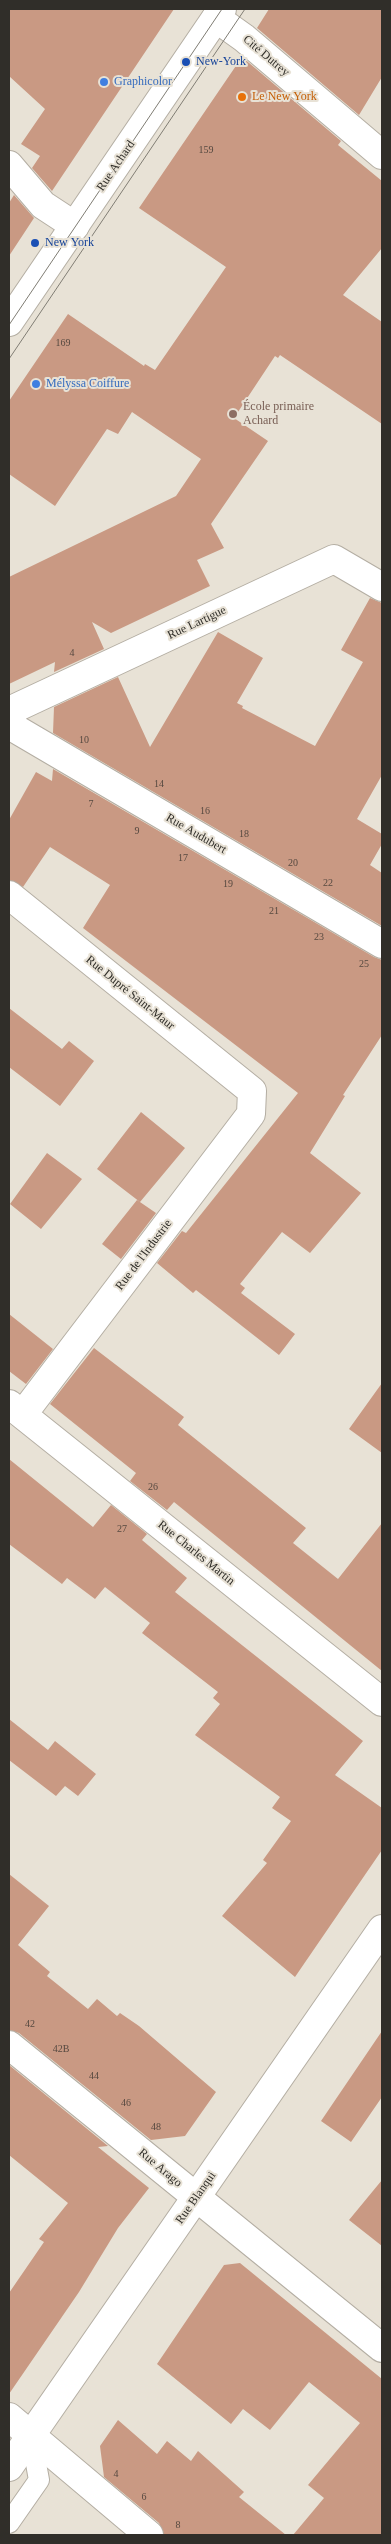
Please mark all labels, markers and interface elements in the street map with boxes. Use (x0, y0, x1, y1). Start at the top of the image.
street label: Cité Dutrey (240, 32, 292, 80)
place label: New-York (196, 55, 246, 69)
marker: New-York (180, 56, 192, 68)
place label: Graphicolor (114, 75, 172, 89)
marker: Graphicolor (98, 76, 110, 88)
place label: Le New York (252, 90, 317, 104)
marker: Le New York (236, 91, 248, 103)
street label: Rue Achard (94, 138, 138, 194)
house number: 159 (198, 144, 214, 156)
place label: New York (45, 236, 94, 250)
marker: New York (29, 237, 41, 249)
house number: 169 (56, 337, 70, 349)
place label: Mélyssa Coiffure (46, 377, 129, 391)
marker: Mélyssa Coiffure (30, 378, 42, 390)
place label: École primaire Achard (243, 400, 314, 428)
marker: École primaire Achard (227, 408, 239, 420)
street label: Rue Lartigue (165, 603, 229, 643)
house number: 4 (70, 647, 74, 659)
house number: 10 (79, 734, 89, 746)
house number: 14 (154, 778, 164, 790)
house number: 7 (88, 798, 94, 810)
house number: 16 (200, 805, 210, 817)
street label: Rue Audubert (163, 811, 229, 857)
house number: 9 (134, 825, 140, 837)
house number: 18 (239, 828, 249, 840)
house number: 17 (178, 852, 188, 864)
house number: 20 (288, 857, 298, 869)
house number: 22 (323, 877, 333, 889)
house number: 19 (223, 878, 233, 890)
house number: 21 (269, 905, 279, 917)
house number: 23 (314, 931, 324, 943)
street label: Rue Dupré Saint-Maur (83, 953, 177, 1033)
house number: 25 (359, 958, 369, 970)
street label: Rue de l'Industrie (113, 1217, 175, 1293)
house number: 26 (148, 1481, 158, 1493)
street label: Rue Charles Martin (155, 1518, 237, 1588)
house number: 27 (117, 1523, 127, 1535)
house number: 42 (25, 2018, 35, 2030)
house number: 42B (53, 2043, 69, 2055)
house number: 44 (89, 2070, 99, 2082)
house number: 46 (121, 2097, 131, 2109)
house number: 48 (151, 2121, 161, 2133)
street label: Rue Arago (135, 2146, 185, 2190)
street label: Rue Blanqui (173, 2169, 219, 2227)
house number: 4 (114, 2468, 118, 2480)
house number: 6 (142, 2491, 146, 2503)
house number: 8 (176, 2519, 180, 2531)

